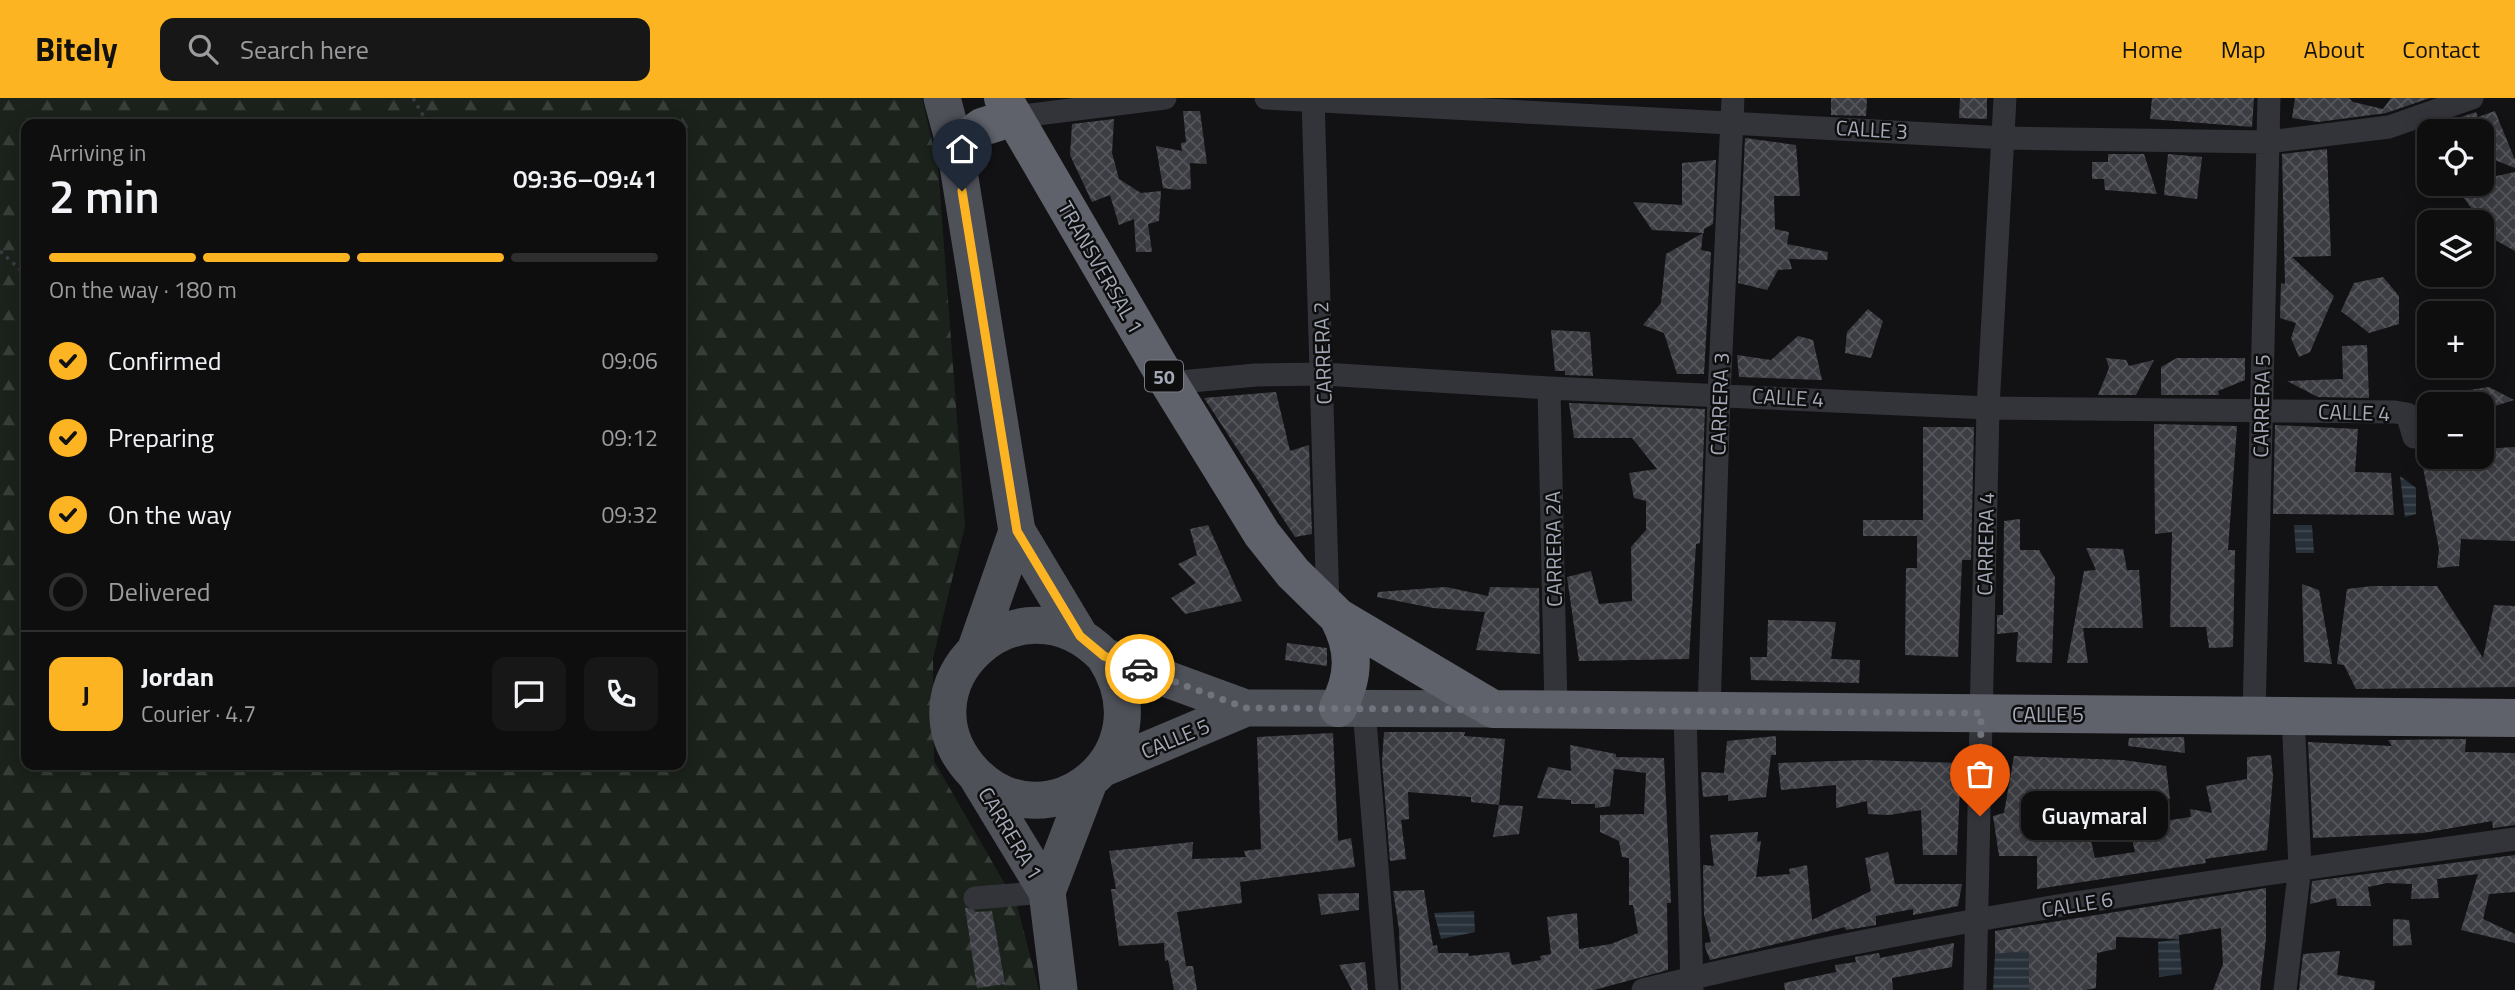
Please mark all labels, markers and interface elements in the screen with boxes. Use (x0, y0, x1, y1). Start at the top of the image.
search box (160, 18, 650, 81)
text: Bitely (35, 24, 118, 74)
icon: search (184, 30, 222, 68)
text: Search here (240, 30, 369, 69)
text: Home (2122, 31, 2183, 67)
text: Map (2221, 31, 2266, 67)
text: About (2304, 31, 2364, 67)
text: Contact (2402, 31, 2480, 67)
street label: CALLE 3 (1835, 111, 1909, 147)
pin (932, 119, 992, 191)
map controls (2417, 119, 2494, 469)
button: locate (2417, 119, 2494, 196)
icon: home (943, 130, 981, 168)
text: Arriving in (49, 135, 146, 170)
text: 09:36–09:41 (513, 159, 658, 198)
text: 2 min (49, 161, 160, 231)
street label: TRANSVERSAL 1 (1050, 195, 1152, 339)
button: layers (2417, 210, 2494, 287)
text: On the way · 180 m (49, 272, 237, 307)
street label: CARRERA 2 (1304, 301, 1340, 405)
button: + (2417, 301, 2494, 378)
text: Confirmed (108, 341, 222, 380)
icon: check (49, 342, 87, 380)
text: 09:06 (601, 343, 658, 378)
street label: CARRERA 3 (1701, 352, 1737, 456)
street label: CARRERA 5 (2244, 354, 2278, 458)
road number: 50 (1145, 360, 1183, 392)
street label: CALLE 4 (1751, 379, 1825, 415)
button: − (2417, 392, 2494, 469)
street label: CALLE 4 (2317, 395, 2391, 429)
text: Preparing (108, 418, 214, 457)
icon: check (49, 419, 87, 457)
text: 09:12 (601, 420, 658, 455)
street label: CARRERA 2A (1536, 490, 1570, 607)
street label: CARRERA 4 (1968, 492, 2002, 596)
text: On the way (108, 495, 232, 534)
icon: check (49, 496, 87, 534)
text: 09:32 (601, 497, 658, 532)
text: Delivered (108, 572, 211, 611)
courier (1105, 634, 1175, 704)
icon: car (1121, 650, 1159, 688)
text: Jordan (141, 657, 214, 696)
button: chat (492, 657, 566, 731)
button: phone (584, 657, 658, 731)
text: J (82, 675, 90, 714)
text: Courier · 4.7 (141, 696, 256, 731)
street label: CALLE 5 (2012, 698, 2084, 730)
street label: CALLE 5 (1136, 709, 1214, 767)
pin (1950, 744, 2010, 816)
icon: bag (1961, 755, 1999, 793)
street label: CARRERA 1 (971, 781, 1051, 885)
callout: Guaymaral (2022, 792, 2169, 840)
text: Guaymaral (2041, 798, 2148, 833)
street label: CALLE 6 (2039, 883, 2115, 925)

